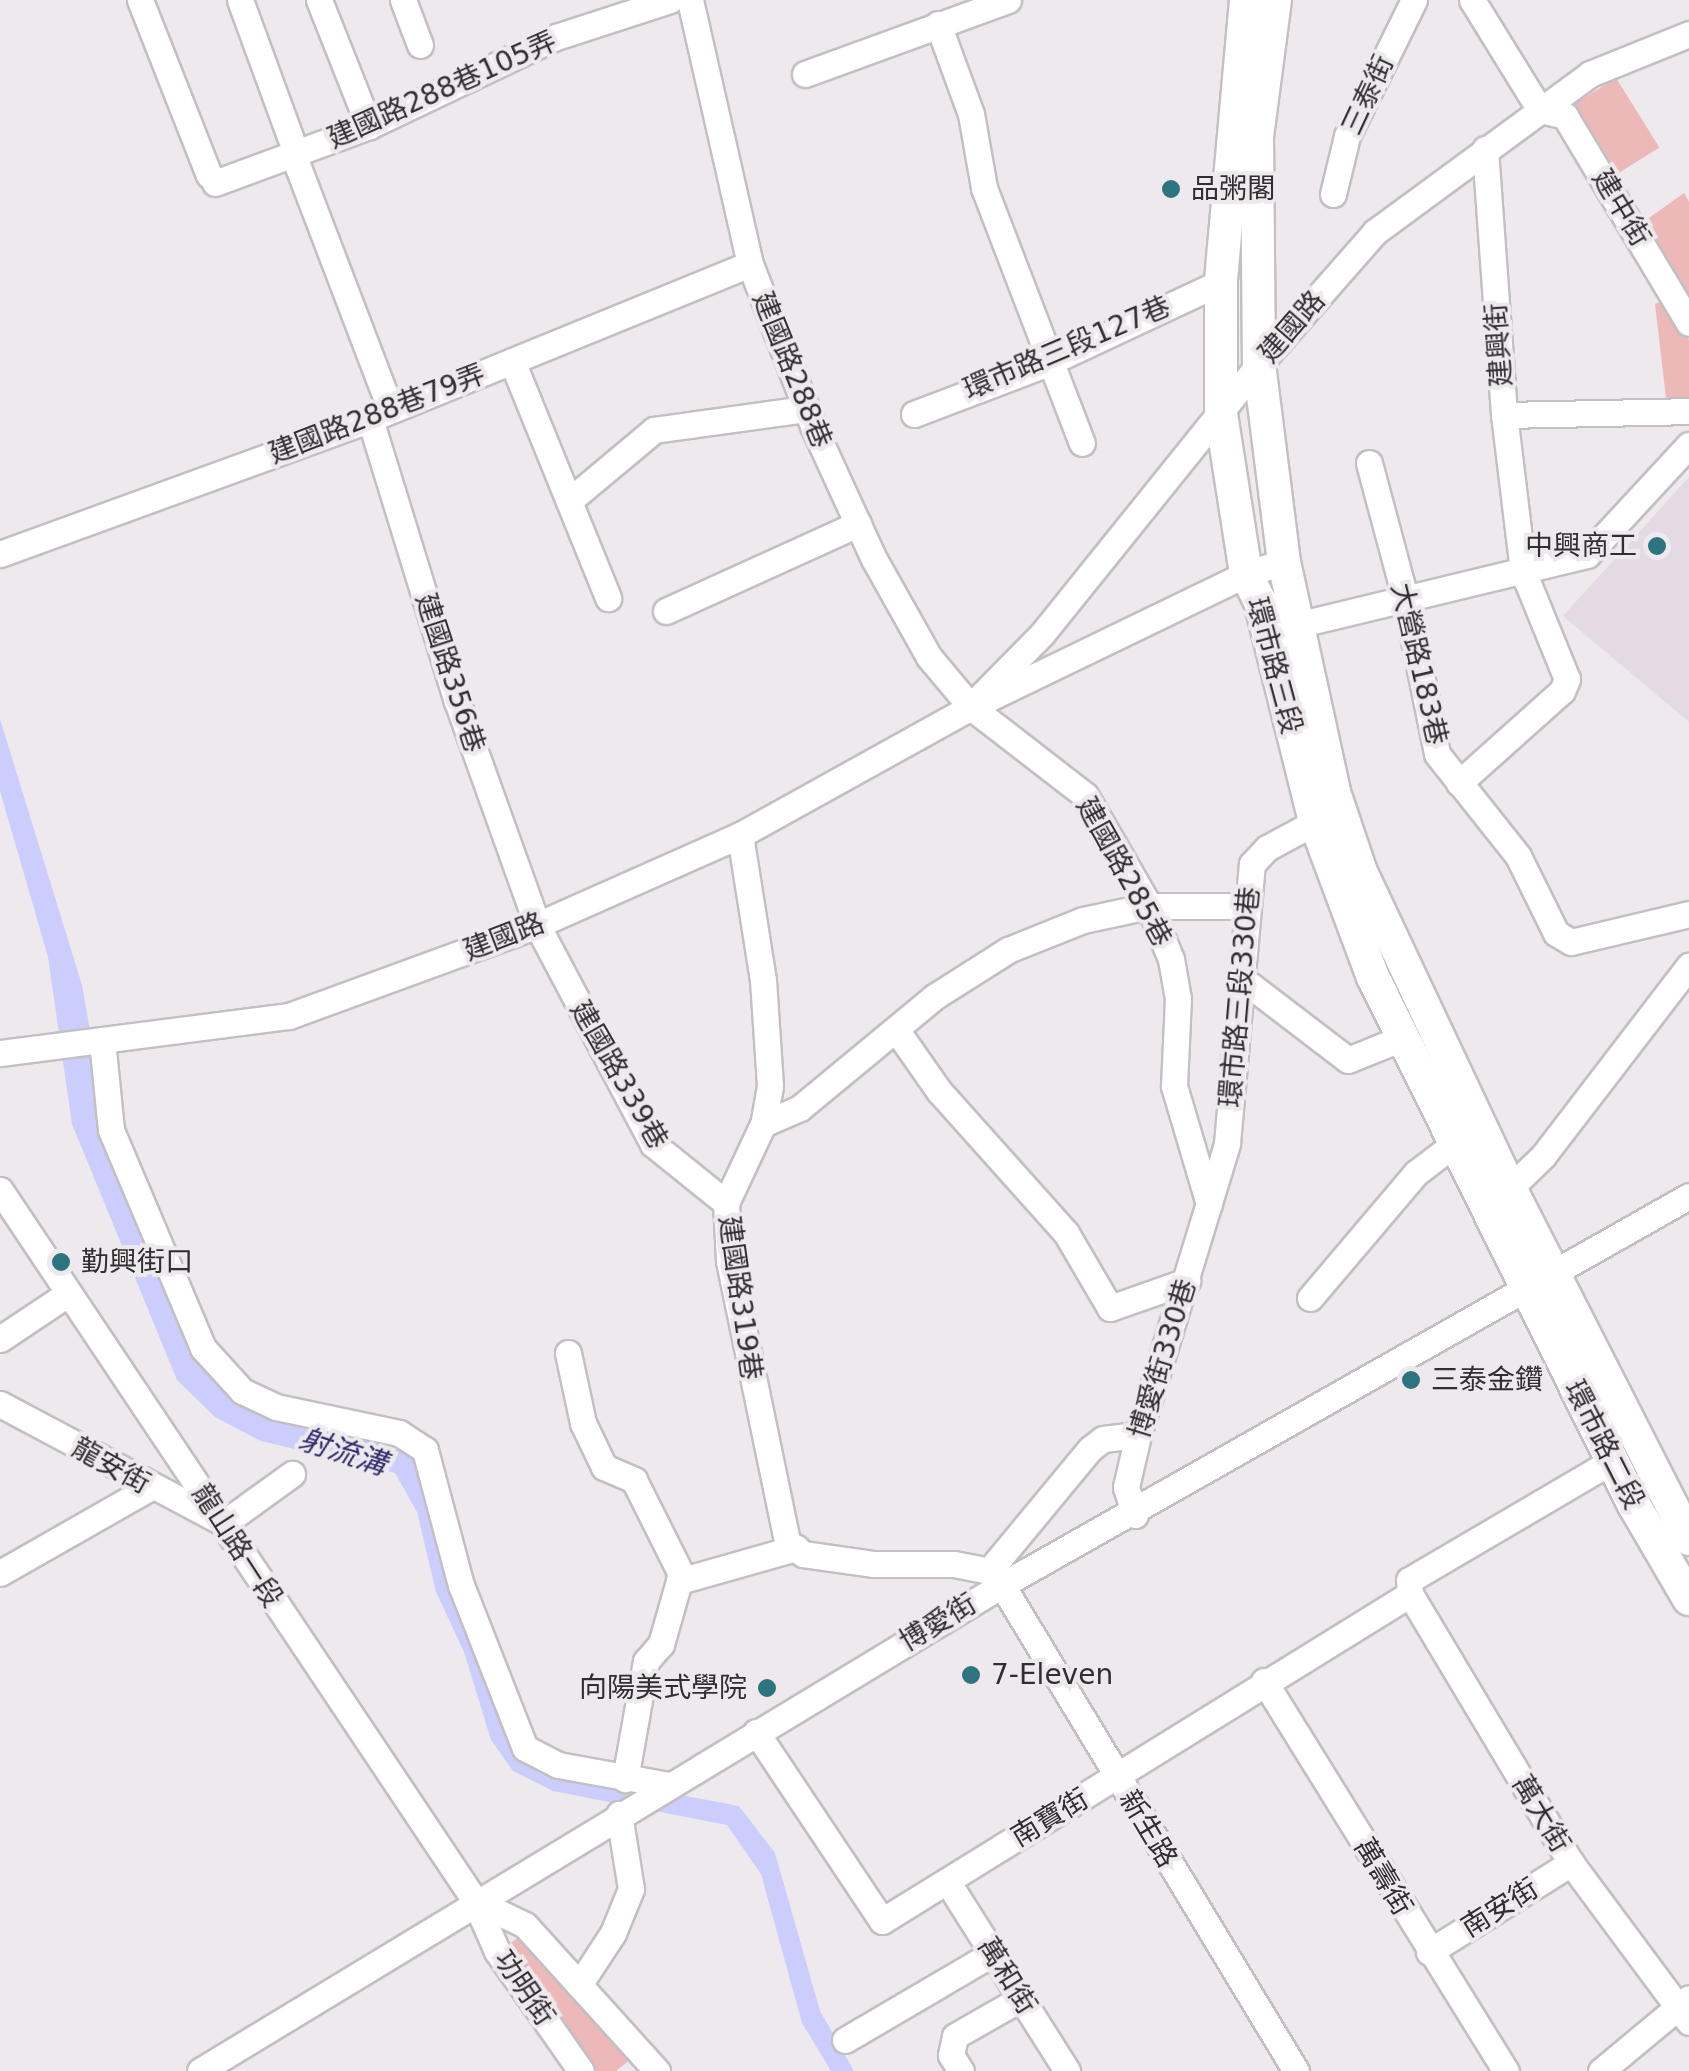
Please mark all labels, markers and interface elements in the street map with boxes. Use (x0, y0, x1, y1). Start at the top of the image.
street label: 建國路288巷105弄 (322, 24, 562, 156)
street label: 三泰街 (1335, 50, 1401, 140)
street label: 建中街 (1585, 163, 1657, 253)
place label: 品粥閣 (1191, 172, 1275, 206)
marker: 品粥閣 (1160, 178, 1182, 200)
street label: 建國路 (1252, 284, 1332, 370)
street label: 建國路288巷 (745, 287, 839, 453)
street label: 環市路三段127巷 (959, 289, 1175, 407)
street label: 建興街 (1479, 302, 1519, 388)
street label: 建國路288巷79弄 (264, 357, 490, 471)
place label: 中興商工 (1525, 529, 1637, 563)
marker: 中興商工 (1646, 535, 1668, 557)
street label: 大營路183巷 (1384, 580, 1454, 748)
street label: 建國路356巷 (408, 589, 492, 757)
street label: 環市路三段 (1240, 594, 1308, 738)
street label: 建國路285巷 (1069, 792, 1179, 952)
street label: 環市路三段330巷 (1214, 885, 1266, 1109)
street label: 建國路 (459, 906, 549, 968)
street label: 建國路339巷 (563, 995, 675, 1155)
street label: 建國路319巷 (712, 1214, 768, 1382)
place label: 勤興街口 (81, 1245, 193, 1279)
marker: 勤興街口 (50, 1251, 72, 1273)
street label: 博愛街330巷 (1123, 1275, 1203, 1443)
place label: 三泰金鑽 (1431, 1363, 1543, 1397)
marker: 三泰金鑽 (1400, 1369, 1422, 1391)
street label: 環市路二段 (1557, 1375, 1651, 1515)
water label: 射流溝 (295, 1421, 391, 1483)
street label: 龍安街 (66, 1431, 156, 1501)
street label: 龍山路一段 (185, 1478, 289, 1614)
street label: 博愛街 (893, 1587, 983, 1659)
place label: 7-Eleven (991, 1658, 1113, 1692)
marker: 7-Eleven (960, 1664, 982, 1686)
place label: 向陽美式學院 (579, 1671, 747, 1705)
marker: 向陽美式學院 (756, 1677, 778, 1699)
street label: 萬大街 (1505, 1769, 1577, 1859)
street label: 南寶街 (1005, 1782, 1095, 1854)
street label: 新生路 (1112, 1784, 1184, 1874)
street label: 萬壽街 (1347, 1832, 1419, 1922)
street label: 南安街 (1455, 1871, 1545, 1945)
street label: 萬和街 (970, 1931, 1044, 2021)
street label: 功明街 (487, 1944, 561, 2032)

